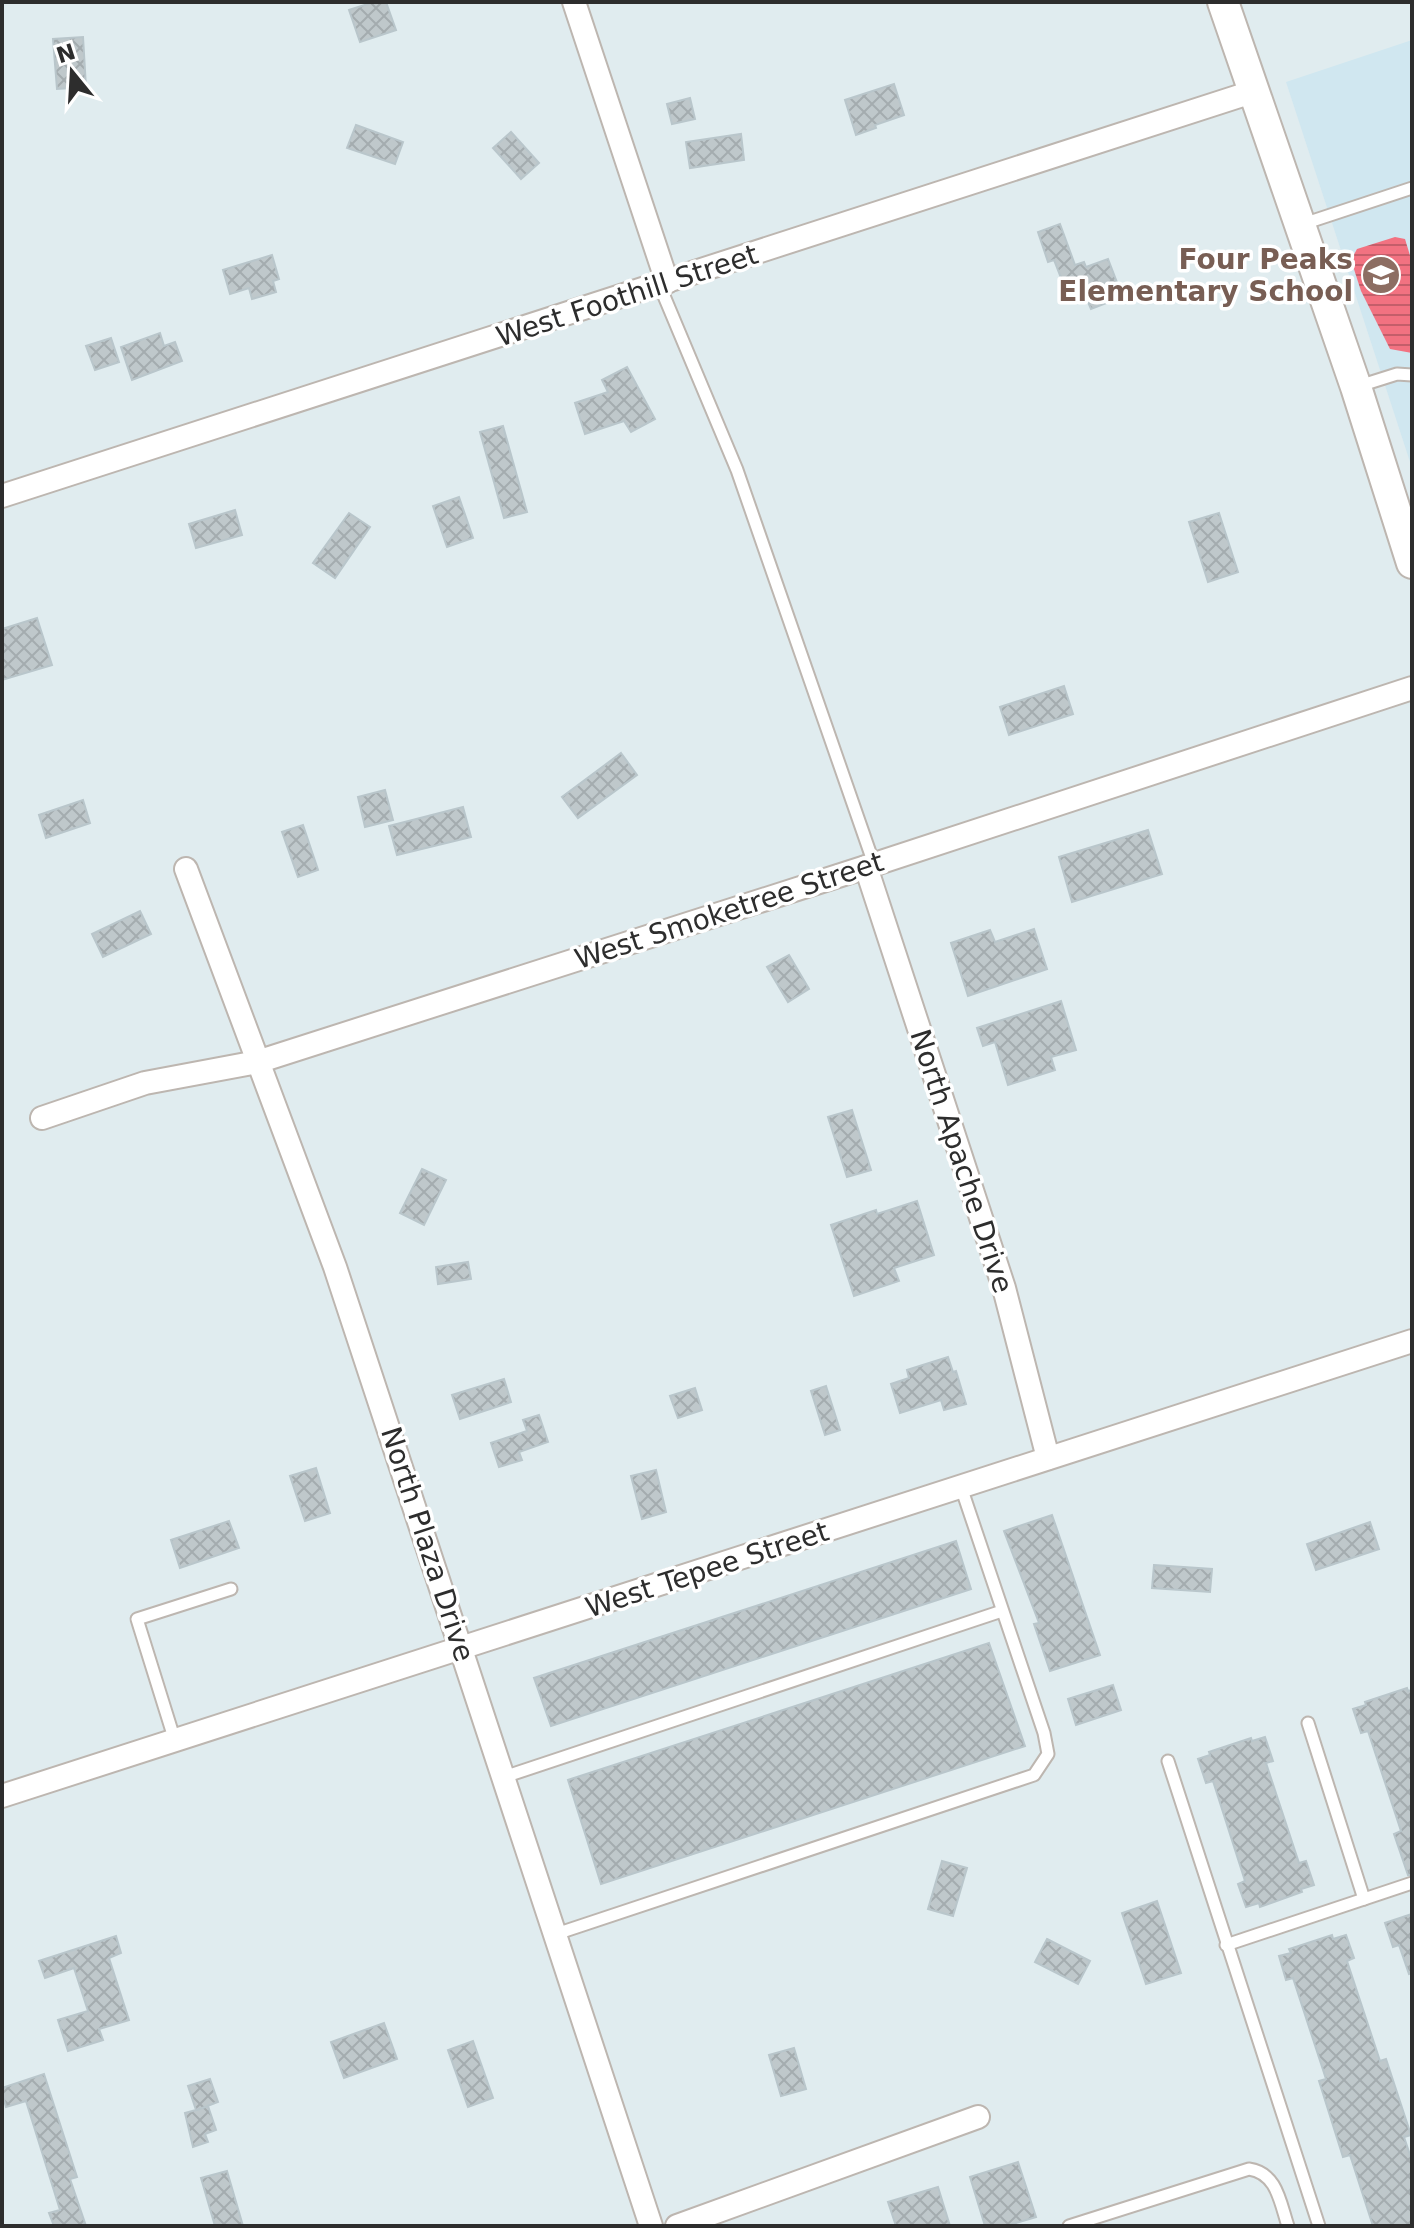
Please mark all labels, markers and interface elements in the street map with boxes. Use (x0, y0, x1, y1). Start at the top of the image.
north arrow (32, 32, 112, 112)
text: N (53, 39, 79, 68)
street label: West Foothill Street (492, 238, 762, 353)
place label: Four Peaks Elementary School (1058, 243, 1353, 308)
school or university icon: Four Peaks Elementary School (1360, 254, 1402, 296)
street label: West Smoketree Street (571, 845, 888, 976)
street label: North Apache Drive (903, 1025, 1020, 1297)
street label: North Plaza Drive (374, 1423, 481, 1665)
street label: West Tepee Street (581, 1515, 833, 1624)

